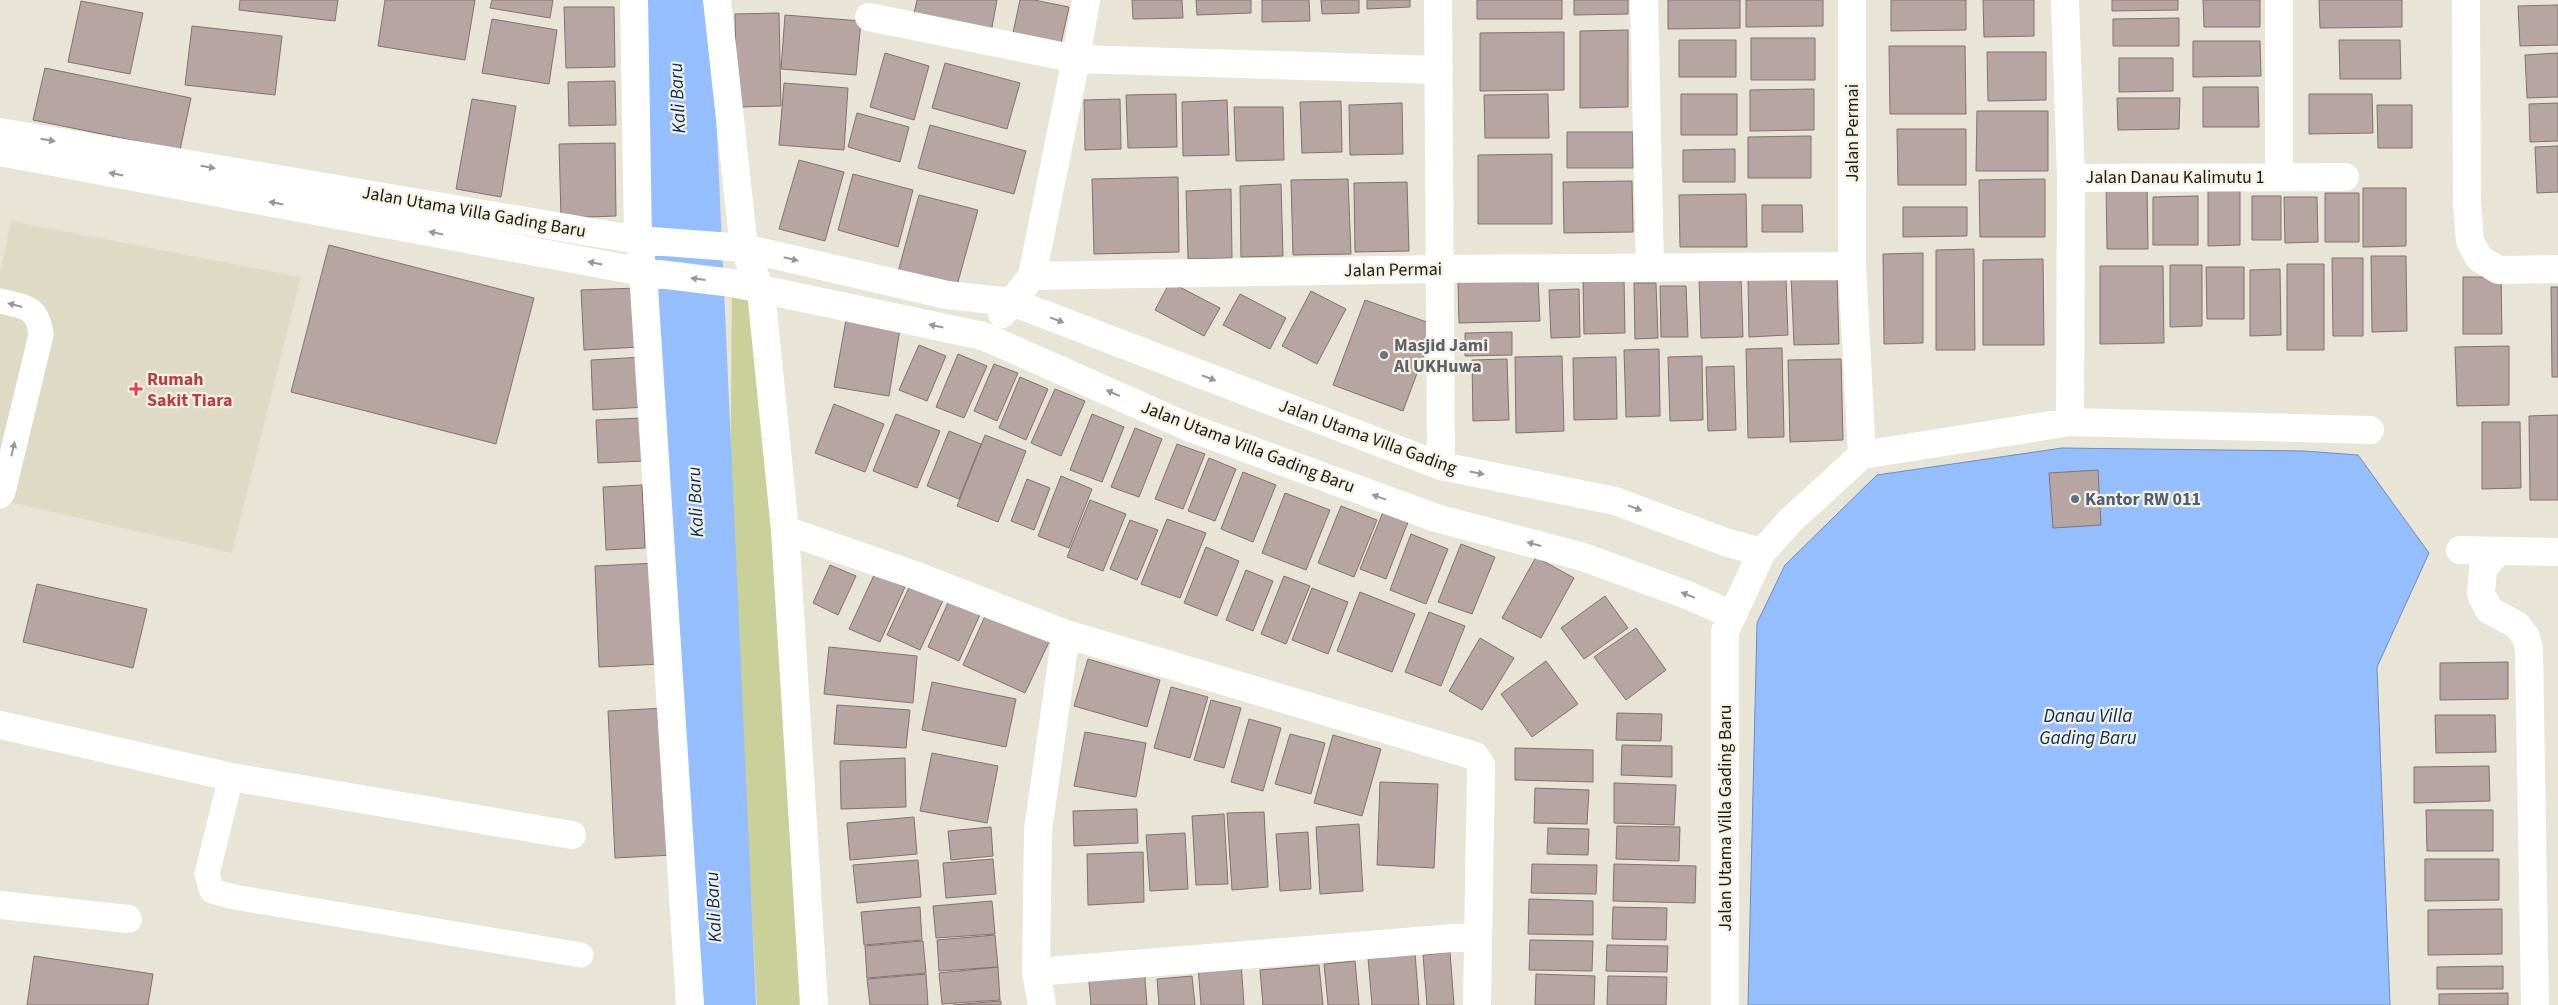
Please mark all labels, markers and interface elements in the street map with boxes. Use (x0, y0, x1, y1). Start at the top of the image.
water label: Kali Baru (663, 62, 693, 134)
street label: Jalan Permai (1840, 84, 1865, 182)
one-way arrow (40, 137, 56, 145)
one-way arrow (201, 164, 217, 172)
street label: Jalan Danau Kalimutu 1 (2086, 165, 2264, 190)
one-way arrow (108, 169, 124, 177)
street label: Jalan Utama Villa Gading Baru (360, 180, 588, 244)
one-way arrow (267, 199, 283, 207)
one-way arrow (427, 229, 443, 237)
one-way arrow (784, 255, 799, 263)
street label: Jalan Permai (1344, 257, 1442, 283)
one-way arrow (588, 259, 603, 267)
one-way arrow (690, 275, 706, 283)
one-way arrow (8, 301, 23, 309)
one-way arrow (1050, 316, 1064, 324)
one-way arrow (927, 322, 943, 330)
place label: Masjid Jami Al UKHuwa (1393, 333, 1488, 379)
marker: Masjid Jami Al UKHuwa (1378, 349, 1390, 361)
place label: Rumah Sakit Tiara (147, 367, 232, 413)
one-way arrow (1202, 374, 1217, 382)
marker: Rumah Sakit Tiara (129, 382, 143, 396)
one-way arrow (1106, 389, 1120, 397)
street label: Jalan Utama Villa Gading (1275, 393, 1461, 481)
street label: Jalan Utama Villa Gading Baru (1137, 395, 1359, 499)
one-way arrow (9, 442, 17, 457)
water label: Kali Baru (681, 466, 711, 538)
one-way arrow (1469, 470, 1485, 478)
place label: Kantor RW 011 (2085, 487, 2201, 512)
one-way arrow (1371, 493, 1386, 500)
marker: Kantor RW 011 (2069, 493, 2081, 505)
one-way arrow (1628, 505, 1643, 512)
one-way arrow (1526, 540, 1541, 548)
one-way arrow (1681, 591, 1695, 599)
water label: Danau Villa Gading Baru (2039, 703, 2137, 752)
street label: Jalan Utama Villa Gading Baru (1713, 704, 1738, 932)
water label: Kali Baru (699, 871, 729, 943)

